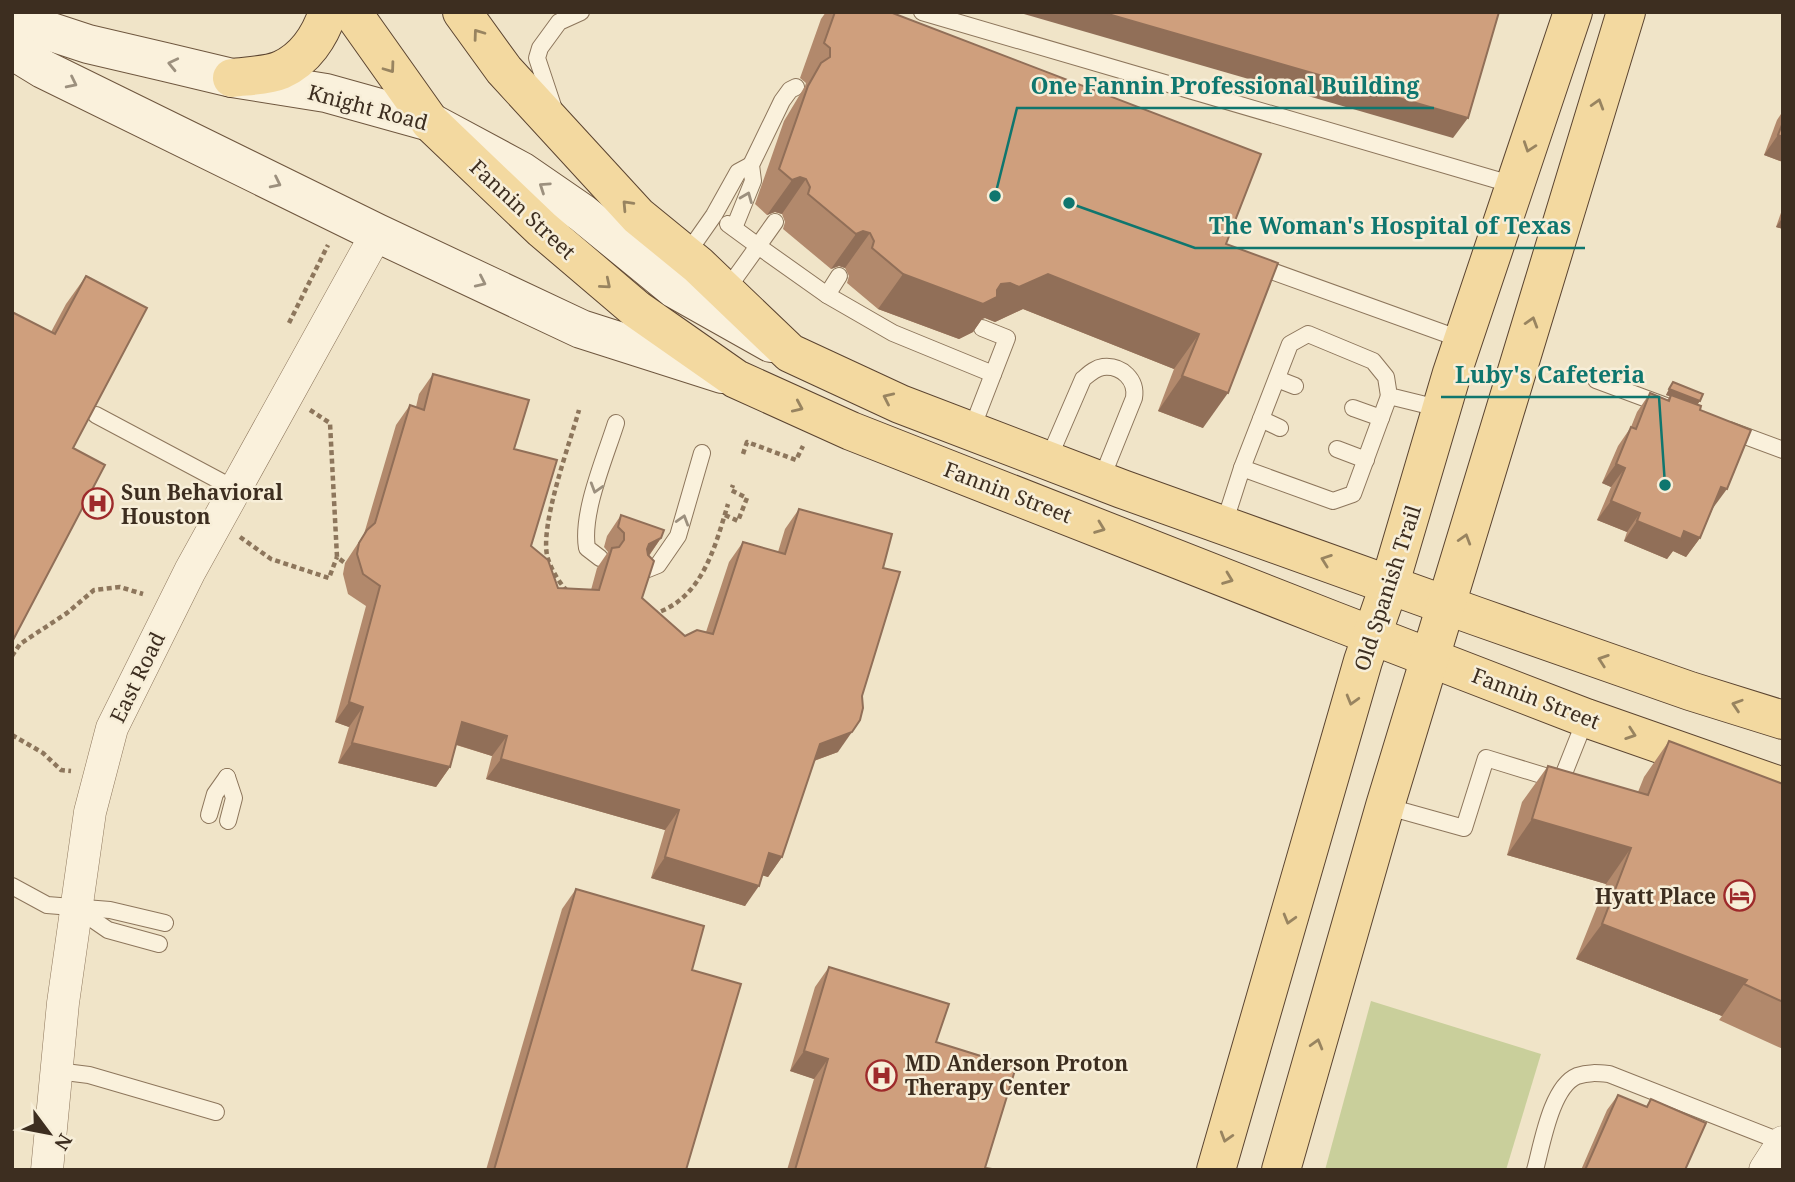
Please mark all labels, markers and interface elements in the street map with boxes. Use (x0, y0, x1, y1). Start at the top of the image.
one-way arrow (474, 29, 486, 42)
one-way arrow (167, 58, 179, 72)
one-way arrow (382, 60, 394, 73)
callout: One Fannin Professional Building (1017, 64, 1434, 108)
text: One Fannin Professional Building (1031, 69, 1420, 101)
one-way arrow (65, 74, 77, 88)
street label: Knight Road (305, 78, 431, 136)
one-way arrow (1590, 99, 1605, 111)
one-way arrow (1523, 140, 1537, 152)
street label: Fannin Street (464, 153, 582, 265)
one-way arrow (269, 175, 281, 189)
one-way arrow (539, 183, 552, 195)
one-way arrow (738, 192, 752, 204)
one-way arrow (623, 200, 636, 213)
callout: The Woman's Hospital of Texas (1195, 204, 1585, 248)
text: The Woman's Hospital of Texas (1209, 209, 1571, 241)
one-way arrow (474, 274, 486, 288)
one-way arrow (598, 276, 611, 288)
one-way arrow (1523, 316, 1538, 328)
callout: Luby's Cafeteria (1441, 353, 1659, 397)
text: Luby's Cafeteria (1455, 358, 1645, 390)
one-way arrow (883, 392, 895, 406)
one-way arrow (791, 399, 803, 413)
street label: Fannin Street (940, 455, 1076, 529)
place label: Sun Behavioral Houston (121, 478, 284, 530)
one-way arrow (589, 482, 604, 494)
hospital icon: Sun Behavioral Houston (81, 487, 115, 521)
street label: Old Spanish Trail (1347, 501, 1427, 674)
one-way arrow (674, 514, 689, 526)
one-way arrow (1093, 520, 1105, 534)
one-way arrow (1457, 534, 1472, 546)
one-way arrow (1320, 554, 1332, 568)
one-way arrow (1222, 570, 1234, 584)
street label: East Road (103, 627, 171, 727)
one-way arrow (1597, 654, 1609, 668)
street label: Fannin Street (1468, 661, 1604, 735)
one-way arrow (1345, 694, 1360, 706)
one-way arrow (1731, 699, 1743, 714)
one-way arrow (1625, 725, 1637, 739)
hotel icon: Hyatt Place (1722, 879, 1756, 913)
place label: Hyatt Place (1595, 882, 1716, 910)
one-way arrow (1283, 912, 1297, 924)
one-way arrow (1309, 1038, 1323, 1050)
place label: MD Anderson Proton Therapy Center (905, 1049, 1128, 1101)
hospital icon: MD Anderson Proton Therapy Center (865, 1058, 899, 1092)
north arrow (14, 1098, 84, 1168)
text: N (48, 1129, 78, 1155)
one-way arrow (1219, 1131, 1234, 1143)

